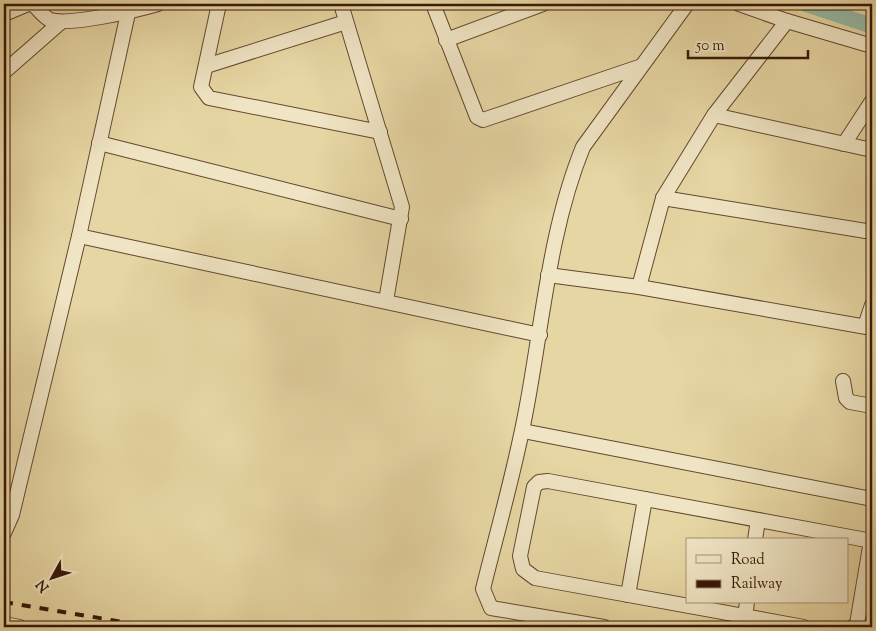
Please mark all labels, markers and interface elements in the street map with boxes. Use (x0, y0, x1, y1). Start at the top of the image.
scale bar (688, 28, 808, 60)
text: 50 m (695, 36, 725, 57)
legend (686, 538, 848, 604)
text: Road (731, 550, 765, 571)
north arrow (28, 554, 78, 604)
text: N (32, 574, 55, 596)
text: Railway (731, 574, 783, 595)

